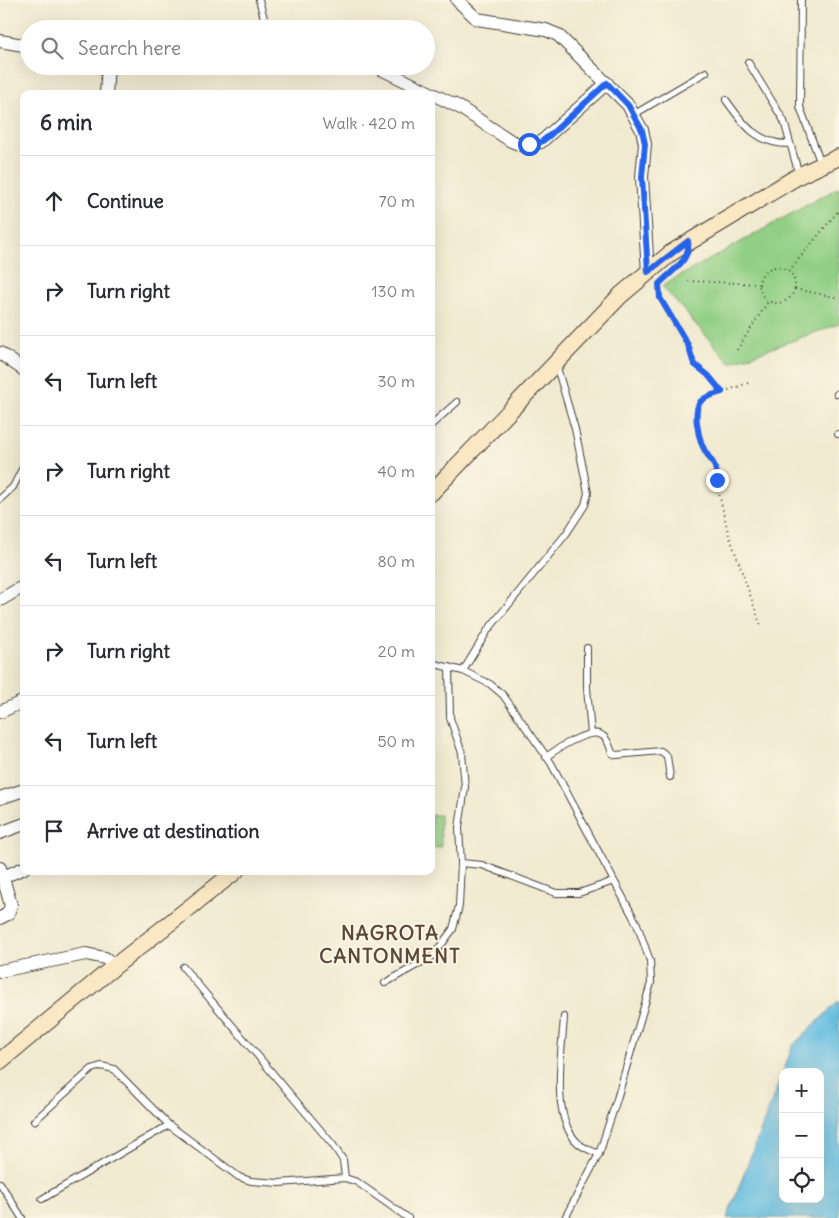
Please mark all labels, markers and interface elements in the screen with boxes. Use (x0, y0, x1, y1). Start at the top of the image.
search box (20, 20, 435, 75)
icon: search (38, 34, 66, 62)
text: Search here (78, 36, 181, 60)
text: 6 min (40, 109, 92, 136)
text: Walk · 420 m (323, 113, 415, 133)
route start (518, 133, 541, 156)
icon: ahead (40, 187, 68, 215)
text: Continue (87, 189, 164, 213)
text: 70 m (379, 191, 415, 211)
icon: right (40, 277, 68, 305)
text: Turn right (87, 279, 170, 303)
text: 130 m (371, 281, 415, 301)
icon: left (40, 367, 68, 395)
text: Turn left (87, 369, 157, 393)
text: 30 m (378, 371, 415, 391)
icon: right (40, 457, 68, 485)
text: Turn right (87, 459, 170, 483)
text: 40 m (377, 461, 415, 481)
route end (706, 469, 729, 492)
icon: left (40, 547, 68, 575)
text: Turn left (87, 549, 157, 573)
text: 80 m (377, 551, 415, 571)
icon: right (40, 637, 68, 665)
text: Turn right (87, 639, 170, 663)
text: 20 m (378, 641, 415, 661)
icon: left (40, 727, 68, 755)
text: Turn left (87, 729, 157, 753)
text: 50 m (377, 731, 415, 751)
icon: arrive (40, 817, 68, 845)
text: Arrive at destination (87, 819, 260, 843)
district label: NAGROTA CANTONMENT (319, 920, 461, 968)
map controls (779, 1068, 824, 1203)
button: + (779, 1068, 824, 1113)
button: − (779, 1113, 824, 1158)
button: locate (779, 1158, 824, 1203)

